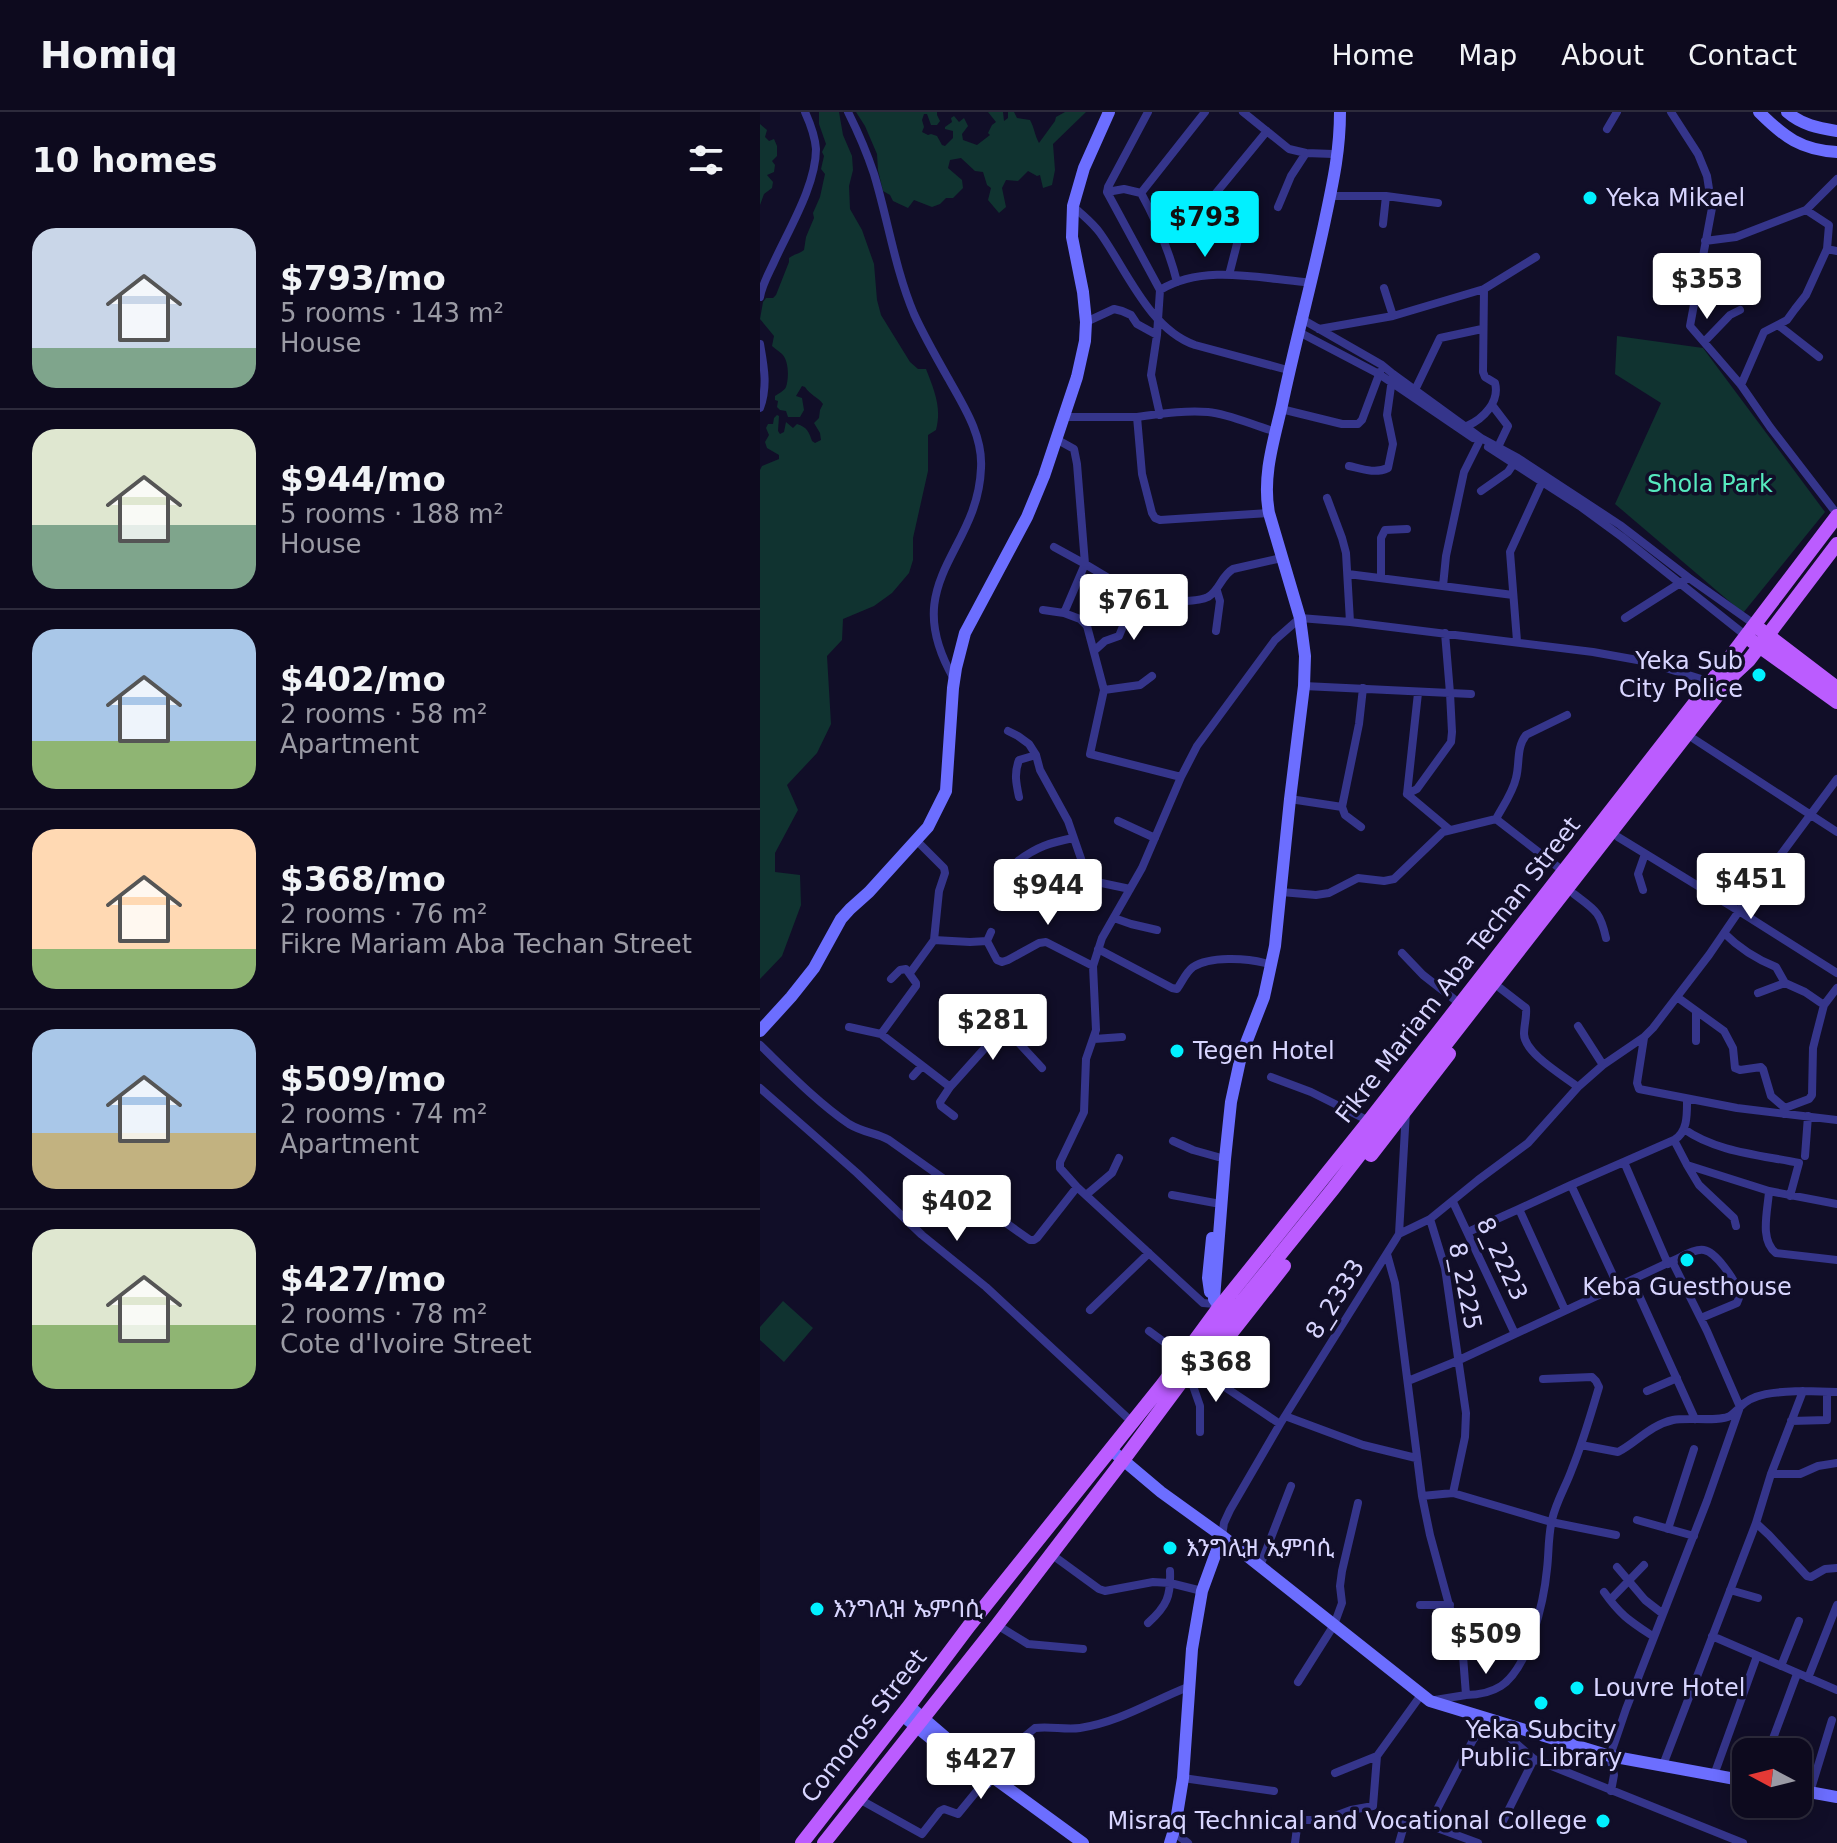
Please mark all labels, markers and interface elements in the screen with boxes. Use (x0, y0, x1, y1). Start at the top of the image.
text: Homiq (40, 33, 178, 77)
text: Home (1331, 39, 1414, 72)
text: Map (1458, 39, 1517, 72)
text: About (1561, 39, 1644, 72)
text: Contact (1688, 39, 1797, 72)
icon: filters (684, 138, 728, 182)
text: 10 homes (32, 140, 217, 180)
place label: Yeka Mikael (1605, 184, 1745, 212)
marker: Yeka Mikael (1581, 189, 1599, 207)
pin: $793 (1158, 191, 1252, 259)
text: $793 (1169, 202, 1241, 232)
pin: $353 (1660, 253, 1754, 321)
text: $793/mo (280, 258, 446, 298)
icon: home (96, 260, 192, 356)
text: $353 (1671, 264, 1743, 294)
text: 5 rooms · 143 m² (280, 298, 504, 328)
text: House (280, 328, 361, 358)
text: $944/mo (280, 459, 446, 499)
icon: home (96, 461, 192, 557)
park label: Shola Park (1647, 470, 1773, 498)
text: 5 rooms · 188 m² (280, 499, 504, 529)
text: House (280, 529, 361, 559)
pin: $761 (1087, 574, 1181, 642)
text: $761 (1098, 585, 1170, 615)
place label: Yeka Sub City Police (1619, 647, 1743, 703)
text: $402/mo (280, 659, 446, 699)
icon: home (96, 661, 192, 757)
marker: Yeka Sub City Police (1750, 666, 1768, 684)
text: 2 rooms · 58 m² (280, 699, 488, 729)
text: Apartment (280, 729, 419, 759)
street label: Fikre Mariam Aba Techan Street (1330, 812, 1586, 1128)
pin: $451 (1704, 853, 1798, 921)
text: $368/mo (280, 859, 446, 899)
pin: $944 (1001, 859, 1095, 927)
icon: home (96, 861, 192, 957)
text: $451 (1715, 864, 1787, 894)
text: $944 (1012, 870, 1084, 900)
text: 2 rooms · 76 m² (280, 899, 488, 929)
text: Fikre Mariam Aba Techan Street (280, 929, 692, 959)
pin: $281 (946, 994, 1040, 1062)
text: $281 (957, 1005, 1029, 1035)
place label: Tegen Hotel (1192, 1037, 1335, 1065)
marker: Tegen Hotel (1168, 1042, 1186, 1060)
text: $509/mo (280, 1059, 446, 1099)
icon: home (96, 1061, 192, 1157)
text: 2 rooms · 74 m² (280, 1099, 488, 1129)
text: Apartment (280, 1129, 419, 1159)
pin: $402 (910, 1175, 1004, 1243)
text: $402 (921, 1186, 993, 1216)
street label: 8_2223 (1471, 1213, 1533, 1305)
street label: 8_2225 (1443, 1240, 1487, 1332)
marker: Keba Guesthouse (1678, 1251, 1696, 1269)
street label: 8_2333 (1300, 1254, 1370, 1344)
text: $427/mo (280, 1259, 446, 1299)
icon: home (96, 1261, 192, 1357)
place label: Keba Guesthouse (1582, 1273, 1792, 1301)
text: 2 rooms · 78 m² (280, 1299, 488, 1329)
text: Cote d'Ivoire Street (280, 1329, 532, 1359)
pin: $368 (1169, 1336, 1263, 1404)
text: $368 (1180, 1347, 1252, 1377)
place label: እንግሊዝ ኢምባሲ (1186, 1534, 1334, 1562)
marker: እንግሊዝ ኢምባሲ (1161, 1539, 1179, 1557)
place label: እንግሊዝ ኤምባሲ (833, 1595, 983, 1623)
marker: እንግሊዝ ኤምባሲ (808, 1600, 826, 1618)
pin: $509 (1439, 1608, 1533, 1676)
text: $509 (1450, 1619, 1522, 1649)
street label: Comoros Street (796, 1644, 932, 1808)
place label: Louvre Hotel (1593, 1674, 1745, 1702)
marker: Louvre Hotel (1568, 1679, 1586, 1697)
marker: Yeka Subcity Public Library (1532, 1694, 1550, 1712)
place label: Yeka Subcity Public Library (1460, 1716, 1622, 1772)
pin: $427 (934, 1733, 1028, 1801)
north arrow (1732, 1738, 1812, 1818)
map controls (1732, 1738, 1812, 1818)
text: $427 (945, 1744, 1017, 1774)
place label: Misraq Technical and Vocational College (1107, 1807, 1587, 1835)
marker: Misraq Technical and Vocational College (1594, 1812, 1612, 1830)

